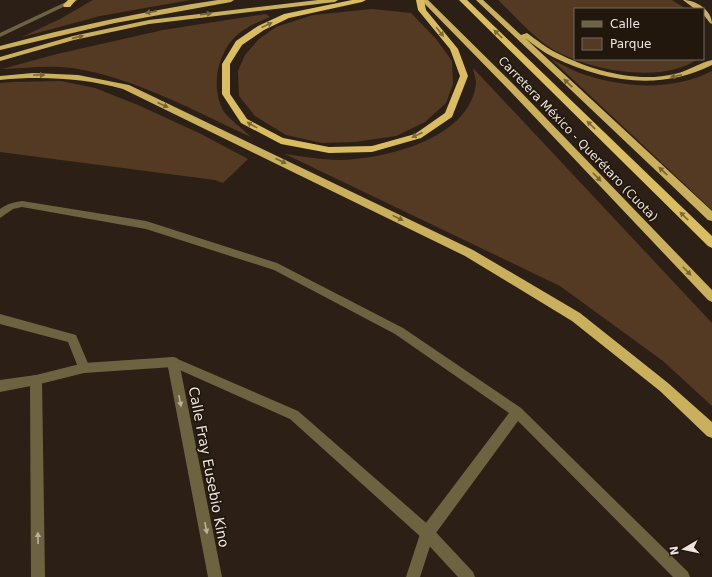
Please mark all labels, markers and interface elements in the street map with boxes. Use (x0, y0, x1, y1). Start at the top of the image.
legend (574, 8, 704, 60)
one-way arrow (145, 9, 157, 15)
one-way arrow (200, 11, 212, 17)
text: Calle (610, 17, 640, 31)
one-way arrow (262, 22, 273, 28)
one-way arrow (436, 27, 445, 38)
one-way arrow (493, 29, 503, 39)
one-way arrow (72, 34, 84, 40)
text: Parque (610, 37, 651, 51)
street label: Carretera México - Querétaro (Cuota) (495, 54, 661, 224)
one-way arrow (33, 72, 46, 78)
one-way arrow (670, 73, 682, 79)
one-way arrow (563, 78, 573, 87)
one-way arrow (158, 102, 169, 108)
one-way arrow (586, 120, 596, 130)
one-way arrow (246, 122, 258, 129)
one-way arrow (411, 132, 422, 138)
one-way arrow (275, 158, 286, 164)
one-way arrow (658, 166, 668, 176)
one-way arrow (592, 172, 602, 182)
one-way arrow (679, 211, 689, 221)
one-way arrow (392, 215, 403, 221)
one-way arrow (682, 266, 692, 276)
street label: Calle Fray Eusebio Kino (186, 385, 232, 549)
one-way arrow (178, 394, 184, 407)
one-way arrow (203, 522, 209, 534)
north arrow (664, 529, 704, 569)
one-way arrow (35, 531, 41, 544)
text: N (667, 545, 682, 556)

